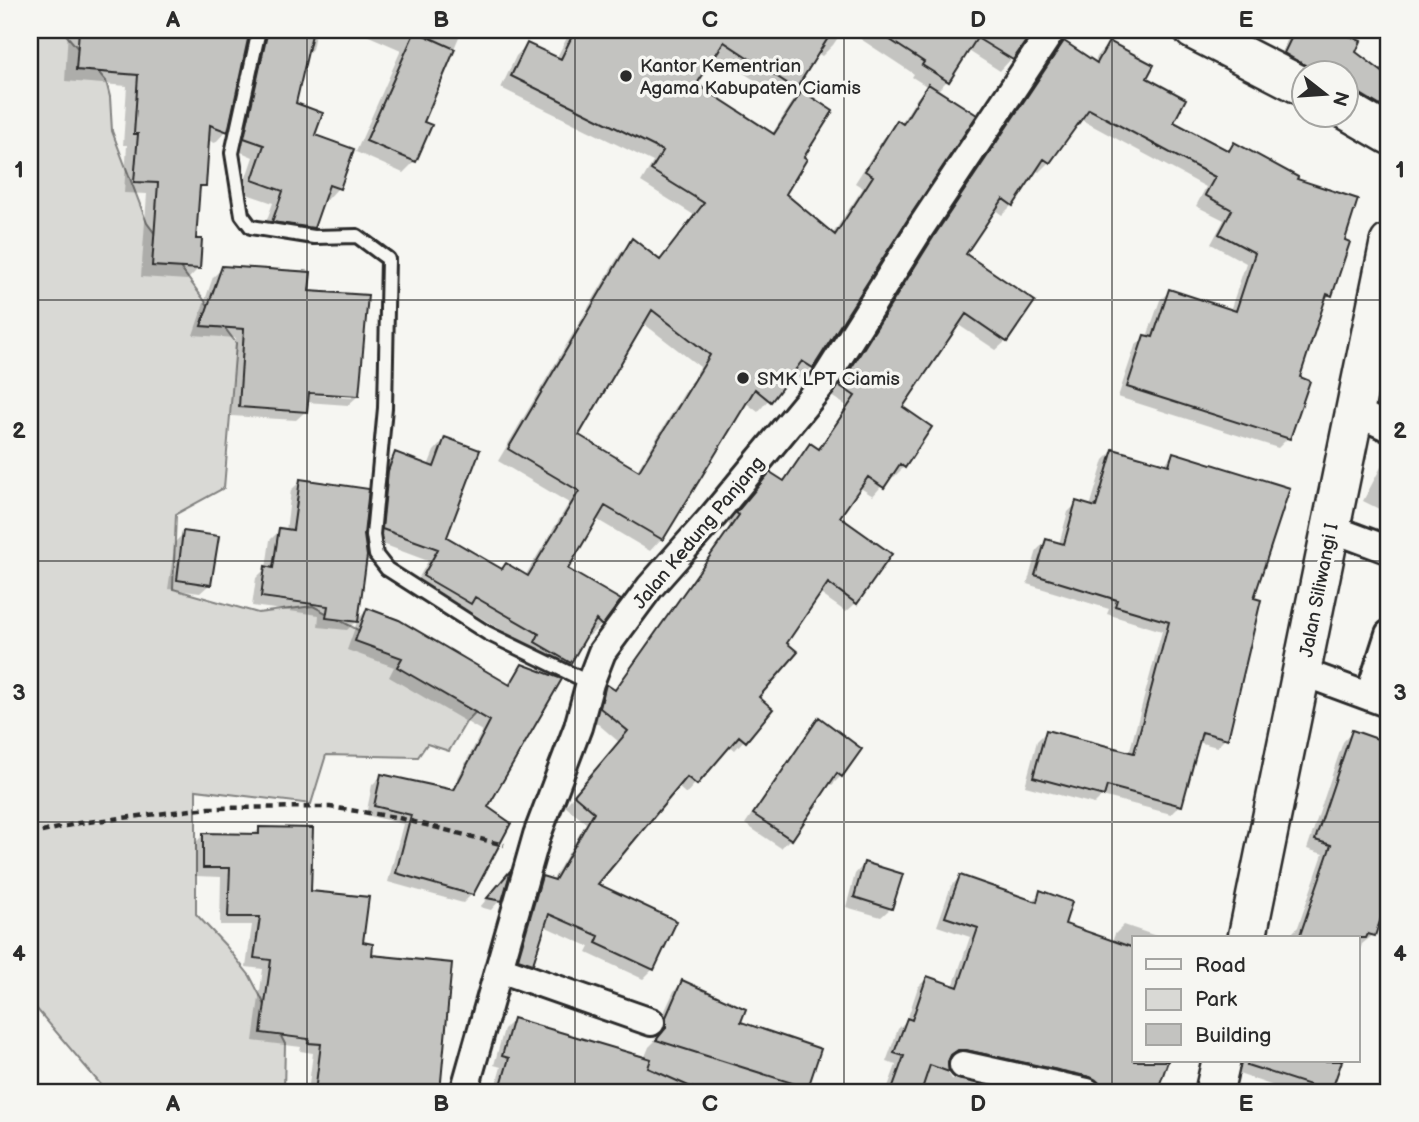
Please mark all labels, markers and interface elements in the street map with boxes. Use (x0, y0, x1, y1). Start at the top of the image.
text: A (165, 6, 181, 34)
text: B (433, 6, 449, 34)
text: C (702, 6, 718, 34)
text: D (970, 6, 986, 34)
text: E (1239, 6, 1254, 34)
place label: Kantor Kementrian Agama Kabupaten Ciamis (640, 55, 861, 100)
north arrow (1290, 60, 1360, 130)
marker: Kantor Kementrian Agama Kabupaten Ciamis (618, 68, 634, 84)
text: N (1327, 88, 1353, 109)
text: 1 (14, 156, 24, 184)
text: 1 (1395, 156, 1405, 184)
place label: SMK LPT Ciamis (757, 368, 900, 391)
marker: SMK LPT Ciamis (735, 370, 751, 386)
text: 2 (12, 417, 26, 445)
text: 2 (1393, 417, 1407, 445)
street label: Jalan Kedung Panjang (629, 452, 770, 614)
street label: Jalan Siliwangi I (1295, 521, 1344, 659)
text: 3 (12, 679, 26, 707)
text: 3 (1393, 679, 1407, 707)
legend (1132, 936, 1360, 1062)
text: 4 (12, 940, 26, 968)
text: 4 (1393, 940, 1407, 968)
text: Road (1195, 953, 1246, 978)
text: Park (1195, 987, 1238, 1012)
text: Building (1195, 1023, 1271, 1048)
text: A (165, 1090, 181, 1118)
text: B (433, 1090, 449, 1118)
text: C (702, 1090, 718, 1118)
text: D (970, 1090, 986, 1118)
text: E (1239, 1090, 1254, 1118)

